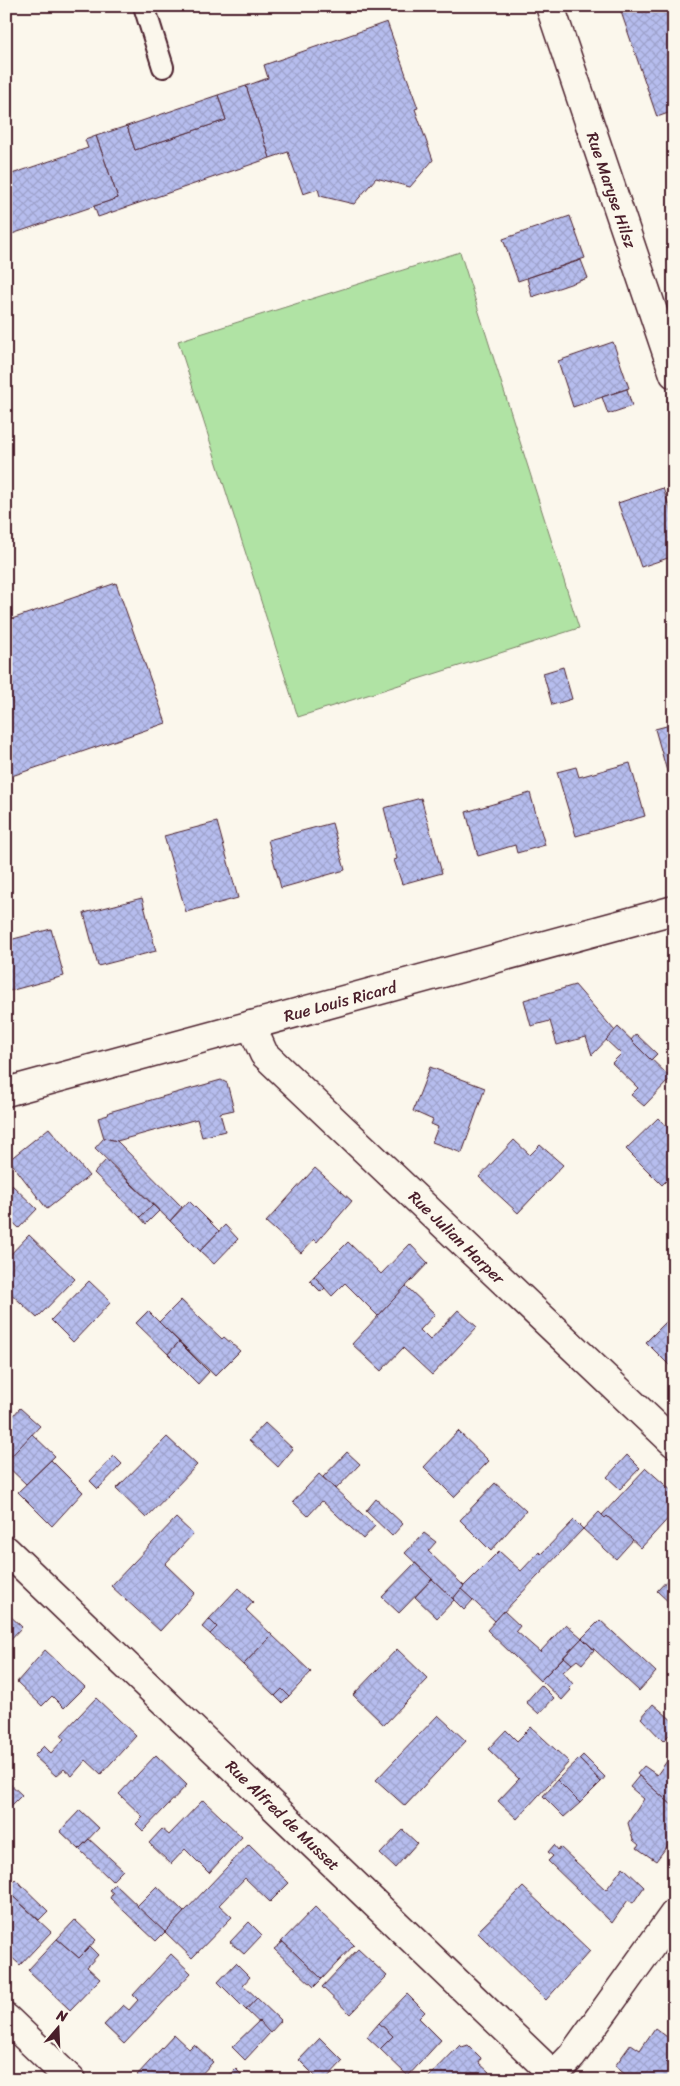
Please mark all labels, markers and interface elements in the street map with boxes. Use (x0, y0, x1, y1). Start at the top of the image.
street label: Rue Maryse Hilsz (578, 128, 645, 253)
street label: Rue Louis Ricard (281, 972, 401, 1030)
street label: Rue Julian Harper (401, 1183, 513, 1292)
street label: Rue Alfred de Musset (218, 1753, 347, 1878)
text: N (52, 2002, 71, 2030)
north arrow (32, 2004, 82, 2054)

